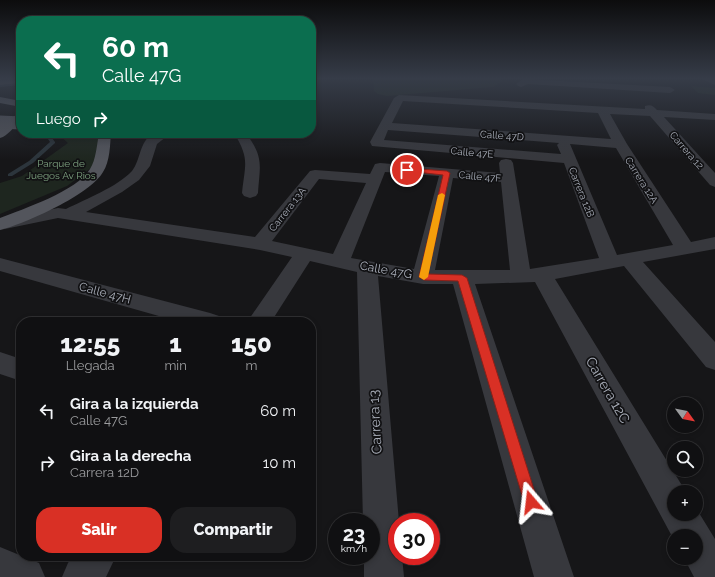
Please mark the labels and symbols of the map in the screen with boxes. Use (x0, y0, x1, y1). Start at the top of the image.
street label: Calle 47D (480, 128, 524, 143)
street label: Carrera 12 (667, 129, 706, 171)
street label: Calle 47E (450, 145, 494, 160)
pin (390, 153, 424, 187)
street label: Carrera 12A (623, 155, 660, 206)
park label: Parque de Juegos Av Rios (26, 158, 96, 181)
street label: Carrera 12B (567, 166, 597, 219)
street label: Calle 47F (458, 169, 502, 184)
street label: Carrera 13A (267, 185, 308, 234)
street label: Calle 47G (359, 259, 413, 281)
street label: Calle 47H (78, 279, 132, 307)
street label: Carrera 12C (583, 354, 634, 426)
street label: Carrera 13 (365, 389, 385, 455)
north arrow (667, 397, 703, 433)
position arrow (510, 481, 552, 523)
speed limit sign: 30 (388, 513, 440, 565)

